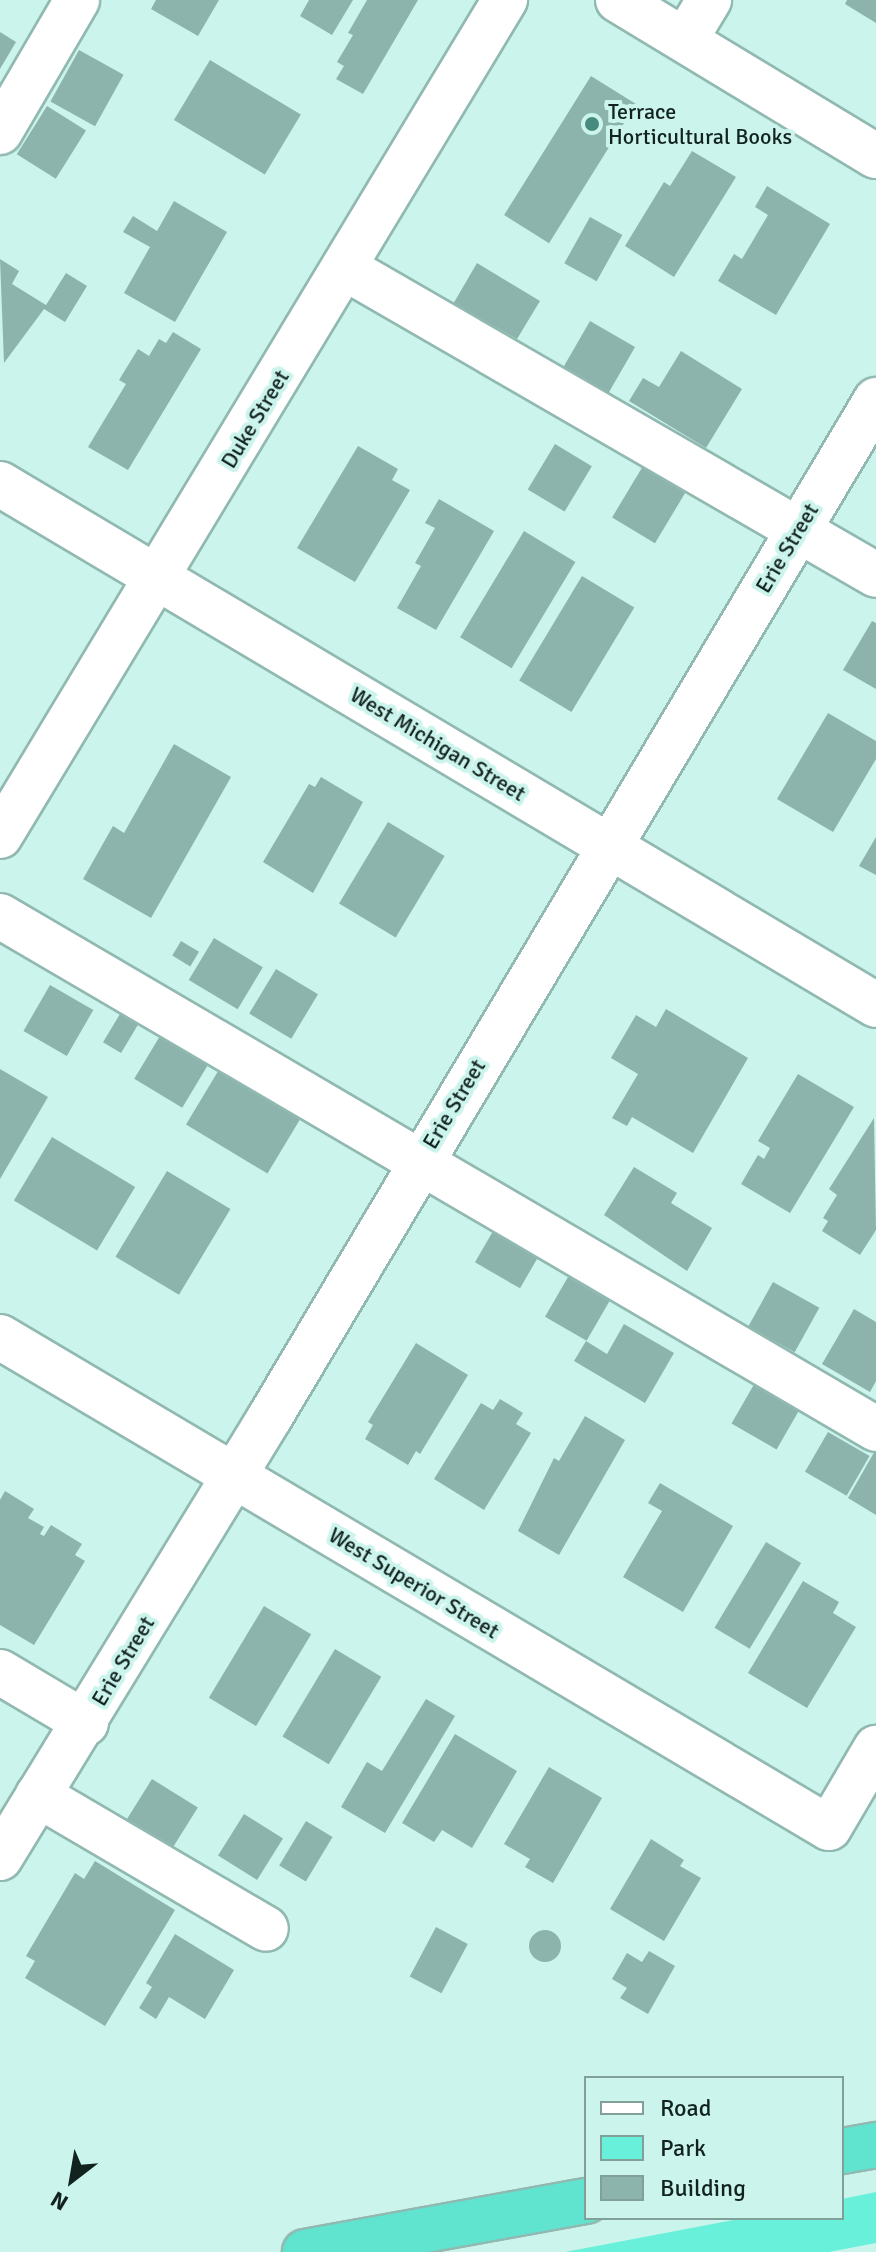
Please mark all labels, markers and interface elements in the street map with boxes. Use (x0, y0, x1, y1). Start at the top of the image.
place label: Terrace Horticultural Books (608, 98, 792, 150)
marker: Terrace Horticultural Books (583, 115, 601, 133)
street label: Duke Street (215, 365, 295, 473)
street label: Erie Street (750, 498, 824, 598)
street label: West Michigan Street (345, 681, 531, 807)
street label: Erie Street (417, 1054, 491, 1154)
street label: West Superior Street (324, 1522, 504, 1644)
street label: Erie Street (86, 1611, 160, 1711)
legend (584, 2076, 844, 2220)
text: Road (660, 2093, 711, 2123)
text: Park (660, 2133, 706, 2163)
north arrow (32, 2140, 112, 2220)
text: Building (660, 2173, 746, 2203)
text: N (46, 2185, 73, 2217)

